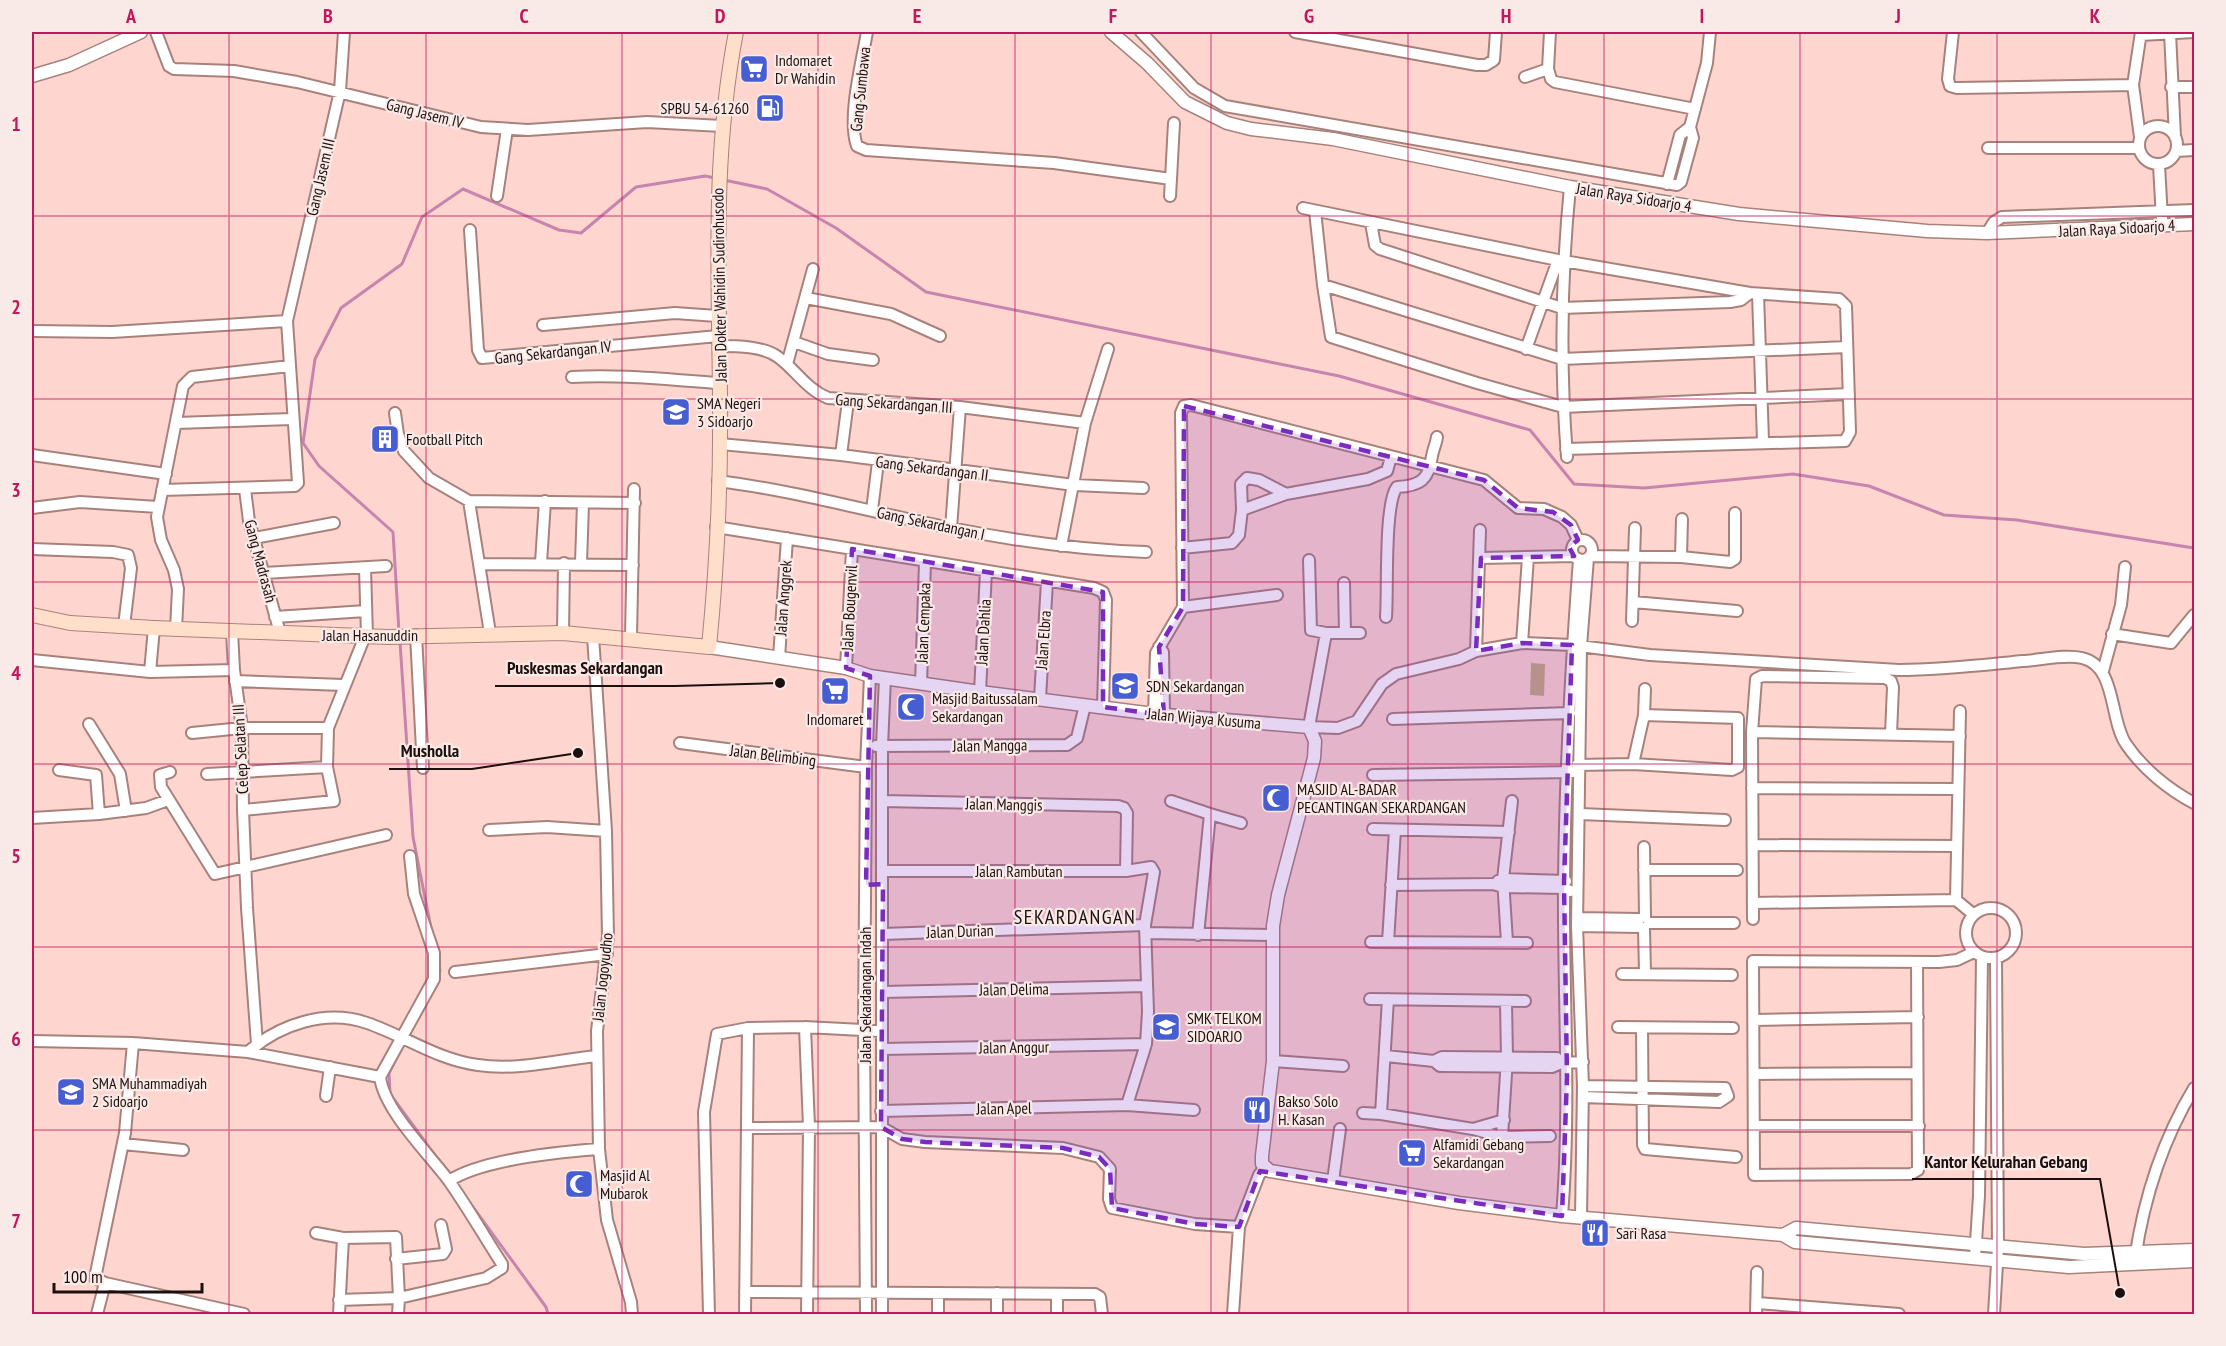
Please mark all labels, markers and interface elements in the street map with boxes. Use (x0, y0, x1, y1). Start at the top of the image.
text: A (125, 3, 137, 29)
text: B (323, 3, 333, 29)
text: C (519, 3, 529, 29)
text: D (715, 3, 726, 29)
text: E (913, 3, 921, 29)
text: F (1109, 3, 1117, 29)
text: G (1304, 3, 1314, 29)
text: H (1501, 3, 1511, 29)
text: I (1700, 3, 1704, 29)
text: J (1894, 3, 1901, 29)
text: K (2090, 3, 2101, 29)
street label: Gang Sumbawa (846, 46, 874, 132)
place label: Indomaret Dr Wahidin (775, 50, 835, 88)
supermarket icon: Indomaret Dr Wahidin (738, 53, 770, 85)
fuel station icon: SPBU 54-61260 (754, 92, 786, 124)
street label: Gang Jasem IV (384, 94, 466, 132)
place label: SPBU 54-61260 (661, 98, 749, 118)
text: 1 (11, 111, 21, 137)
street label: Gang Jasem III (301, 136, 339, 218)
street label: Jalan Raya Sidoarjo 4 (1574, 178, 1693, 216)
street label: Jalan Dokter Wahidin Sudirohusodo (707, 188, 731, 383)
street label: Jalan Raya Sidoarjo 4 (2057, 215, 2176, 241)
text: 2 (11, 294, 21, 320)
street label: Gang Sekardangan IV (494, 336, 613, 368)
street label: Gang Sekardangan III (835, 389, 953, 417)
place label: SMA Negeri 3 Sidoarjo (697, 393, 761, 431)
school or university icon: SMA Negeri 3 Sidoarjo (660, 396, 692, 428)
building icon: Football Pitch (369, 423, 401, 455)
place label: Football Pitch (406, 429, 483, 449)
street label: Gang Sekardangan II (874, 451, 990, 485)
text: 3 (11, 477, 21, 503)
street label: Gang Sekardangan I (875, 502, 987, 544)
street label: Gang Madrasah (240, 517, 282, 605)
street label: Jalan Anggrek (770, 559, 796, 638)
street label: Jalan Bougenvil (837, 564, 861, 653)
street label: Jalan Cempaka (912, 582, 934, 665)
street label: Jalan Dahlia (971, 598, 995, 667)
street label: Jalan Elbra (1031, 610, 1055, 671)
street label: Jalan Hasanuddin (321, 625, 418, 645)
callout: Puskesmas Sekardangan (495, 650, 675, 686)
text: Puskesmas Sekardangan (507, 656, 663, 679)
text: 4 (11, 660, 21, 686)
school or university icon: SDN Sekardangan (1109, 670, 1141, 702)
supermarket icon: Indomaret (819, 675, 851, 707)
place label: SDN Sekardangan (1146, 676, 1244, 696)
place label: Masjid Baitussalam Sekardangan (932, 688, 1038, 726)
mosque icon: Masjid Baitussalam Sekardangan (895, 691, 927, 723)
street label: Celep Selatan III (228, 703, 252, 795)
street label: Jalan Wijaya Kusuma (1145, 703, 1262, 733)
place label: Indomaret (807, 709, 864, 729)
callout: Musholla (389, 733, 472, 769)
street label: Jalan Mangga (952, 734, 1027, 756)
text: Musholla (401, 739, 459, 762)
street label: Jalan Belimbing (728, 740, 817, 770)
place label: MASJID AL-BADAR PECANTINGAN SEKARDANGAN (1297, 779, 1466, 817)
mosque icon: MASJID AL-BADAR PECANTINGAN SEKARDANGAN (1260, 782, 1292, 814)
street label: Jalan Manggis (964, 793, 1043, 815)
text: 5 (11, 843, 21, 869)
street label: Jalan Rambutan (974, 861, 1063, 881)
district label: SEKARDANGAN (1014, 904, 1136, 930)
street label: Jalan Durian (925, 920, 994, 942)
street label: Jalan Sekardangan Indah (855, 927, 875, 1064)
street label: Jalan Jogoyudho (587, 932, 617, 1023)
street label: Jalan Delima (978, 978, 1049, 1000)
place label: SMK TELKOM SIDOARJO (1187, 1008, 1262, 1046)
school or university icon: SMK TELKOM SIDOARJO (1150, 1011, 1182, 1043)
text: 6 (11, 1026, 21, 1052)
street label: Jalan Anggur (978, 1036, 1050, 1058)
place label: SMA Muhammadiyah 2 Sidoarjo (92, 1073, 207, 1111)
school or university icon: SMA Muhammadiyah 2 Sidoarjo (55, 1076, 87, 1108)
place label: Bakso Solo H. Kasan (1278, 1091, 1338, 1129)
restaurant icon: Bakso Solo H. Kasan (1241, 1094, 1273, 1126)
street label: Jalan Apel (975, 1098, 1032, 1118)
place label: Alfamidi Gebang Sekardangan (1433, 1134, 1524, 1172)
supermarket icon: Alfamidi Gebang Sekardangan (1396, 1137, 1428, 1169)
callout: Kantor Kelurahan Gebang (1912, 1143, 2100, 1179)
text: Kantor Kelurahan Gebang (1924, 1150, 2088, 1173)
place label: Masjid Al Mubarok (600, 1165, 650, 1203)
mosque icon: Masjid Al Mubarok (563, 1168, 595, 1200)
text: 7 (11, 1208, 21, 1234)
restaurant icon: Sari Rasa (1579, 1217, 1611, 1249)
place label: Sari Rasa (1616, 1223, 1666, 1243)
scale bar (54, 1256, 202, 1294)
text: 100 m (63, 1265, 103, 1288)

